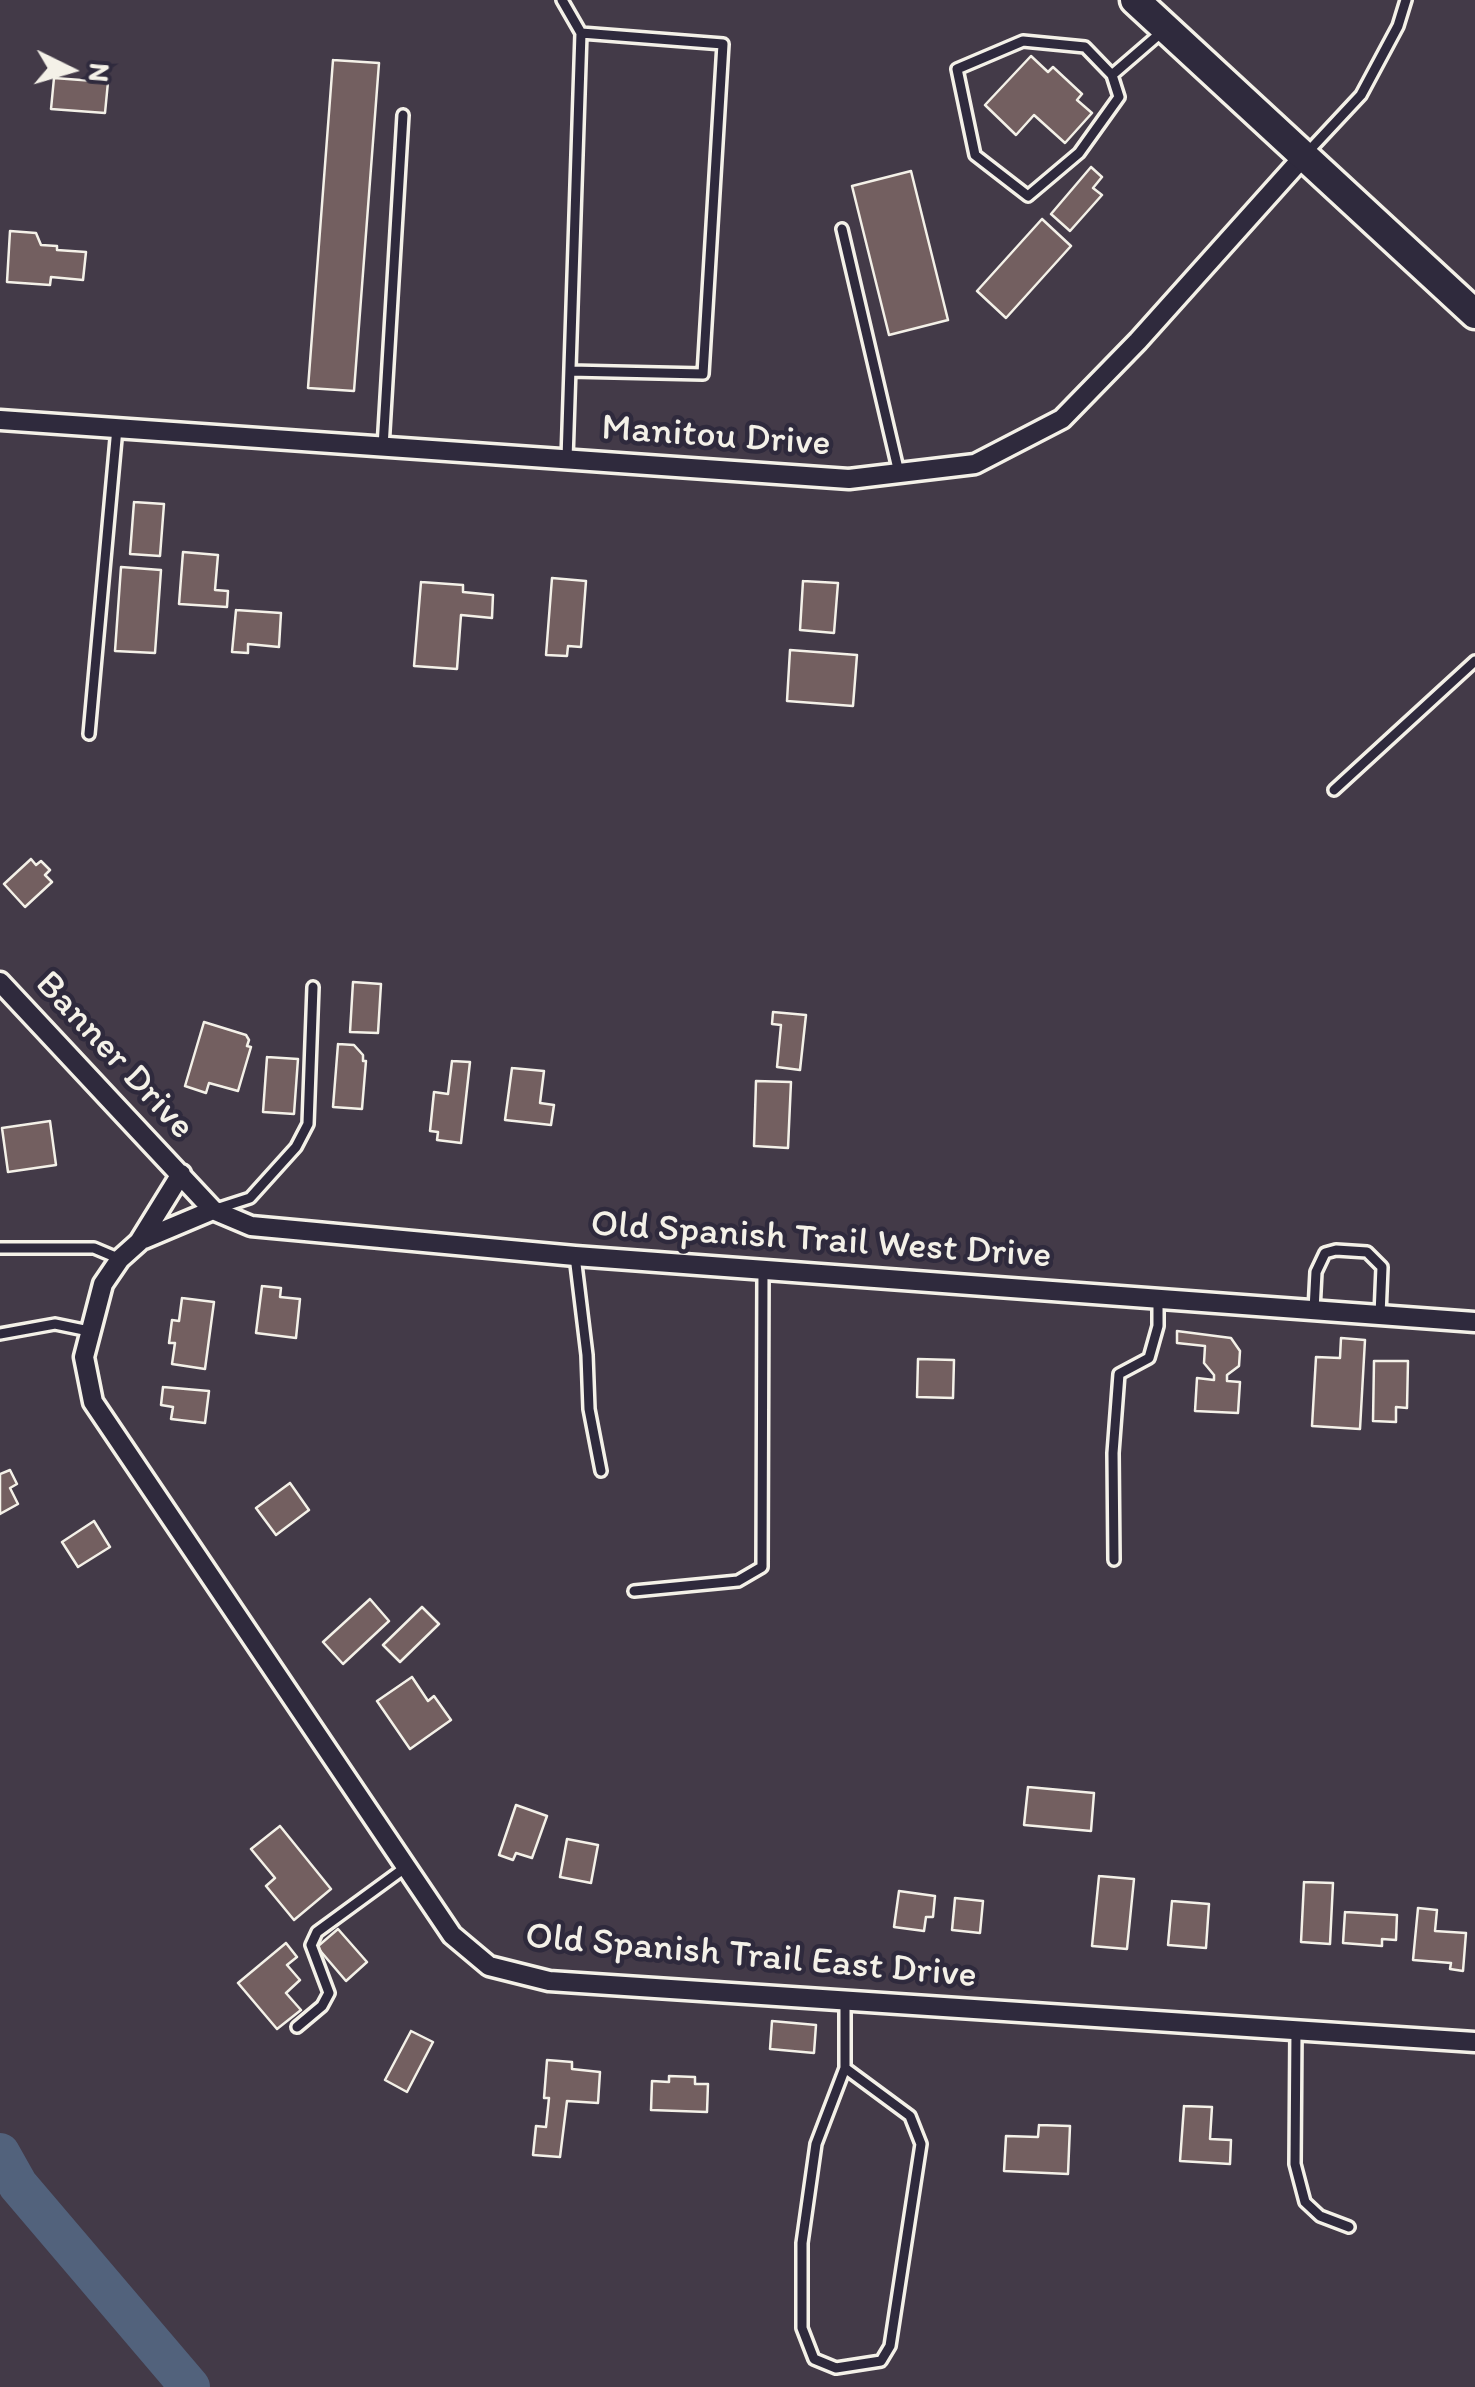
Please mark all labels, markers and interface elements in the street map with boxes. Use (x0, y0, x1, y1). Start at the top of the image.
north arrow (20, 20, 120, 120)
text: N (82, 62, 118, 84)
street label: Manitou Drive (600, 406, 832, 468)
street label: Banner Drive (25, 962, 203, 1150)
street label: Old Spanish Trail West Drive (589, 1202, 1053, 1280)
street label: Old Spanish Trail East Drive (523, 1915, 979, 1999)

